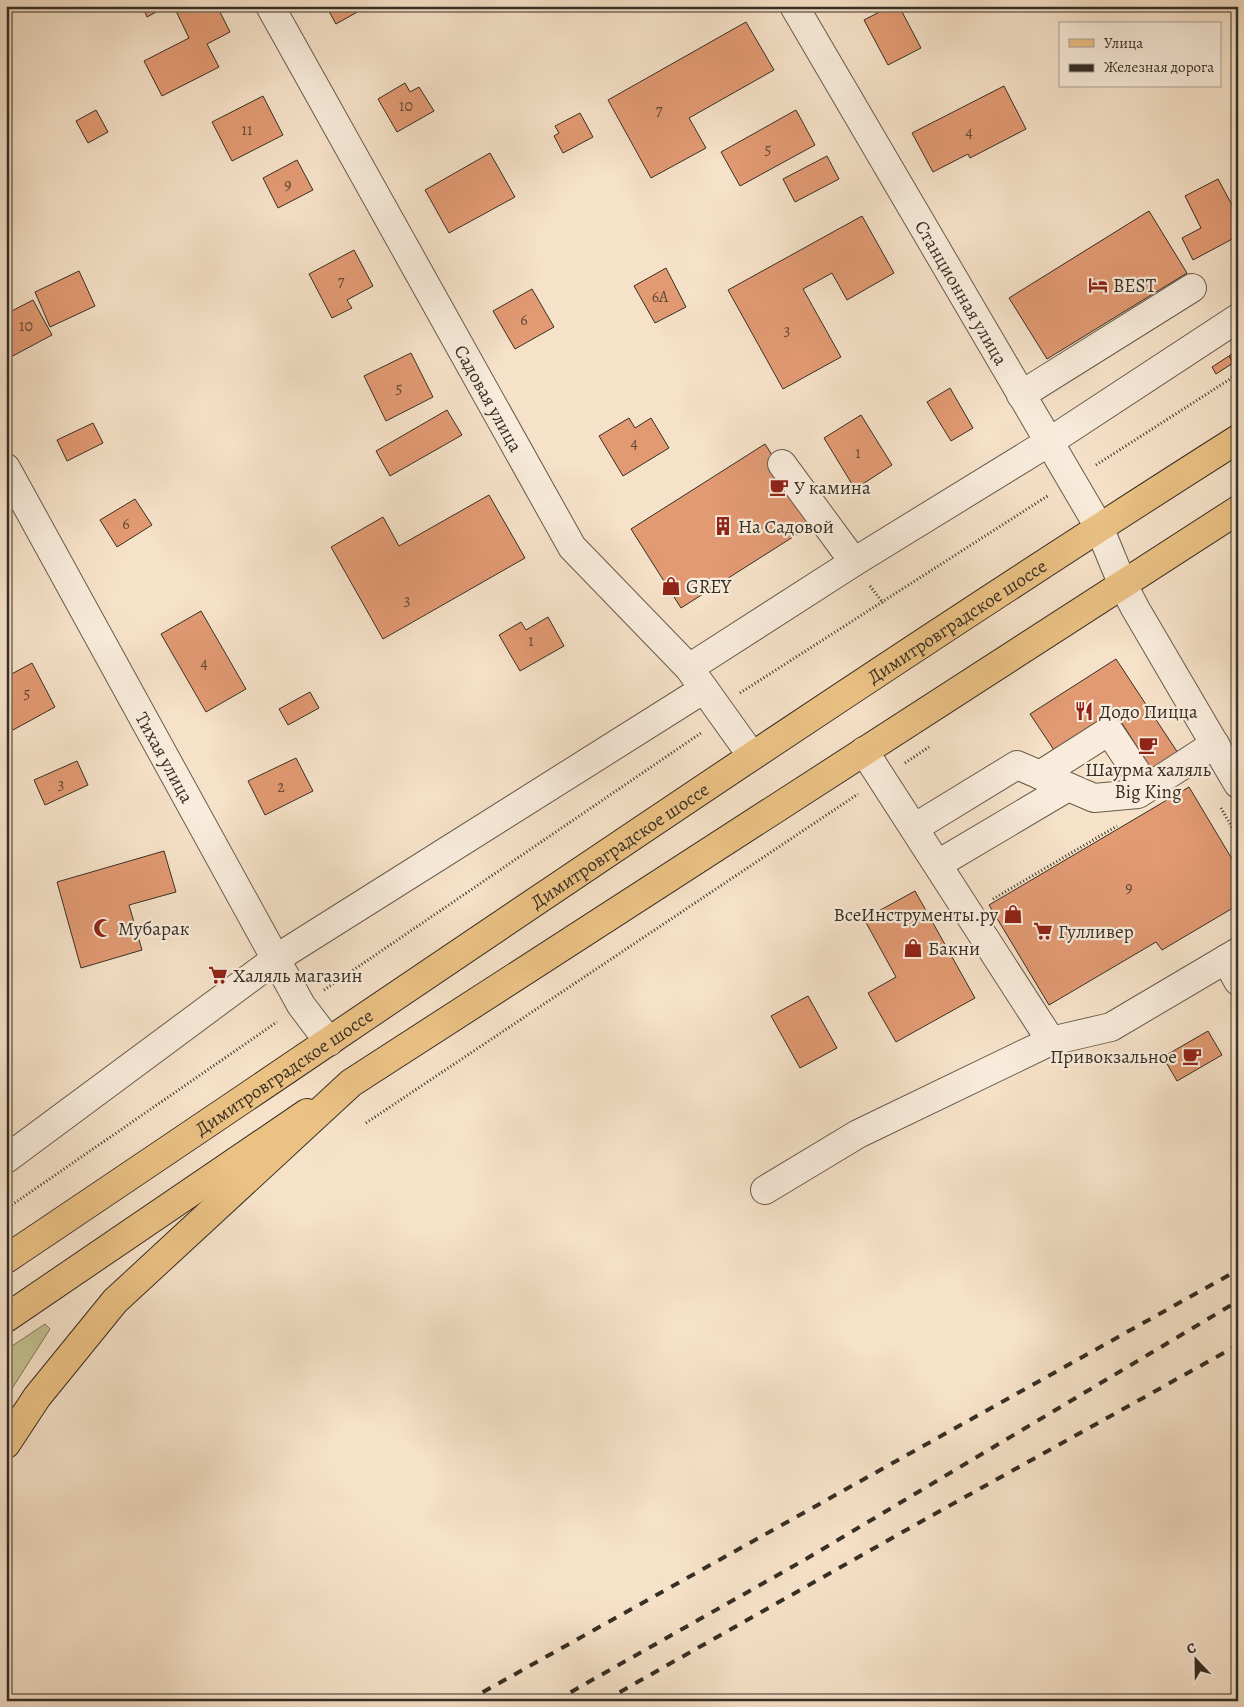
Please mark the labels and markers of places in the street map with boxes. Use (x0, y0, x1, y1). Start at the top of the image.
place label: BEST (1113, 273, 1157, 299)
hotel icon: BEST (1087, 274, 1109, 296)
place label: У камина (794, 475, 871, 501)
cafe icon: У камина (768, 476, 790, 498)
place label: На Садовой (738, 514, 834, 540)
building icon: На Садовой (712, 515, 734, 537)
place label: GREY (686, 574, 732, 600)
shop icon: GREY (660, 575, 682, 597)
place label: Додо Пицца (1099, 699, 1198, 725)
restaurant icon: Додо Пицца (1073, 700, 1095, 722)
cafe icon: Шаурма халяль Big King (1137, 734, 1159, 756)
place label: Шаурма халяль Big King (1085, 757, 1211, 805)
place label: ВсеИнструменты.ру (834, 902, 998, 928)
shop icon: ВсеИнструменты.ру (1002, 903, 1024, 925)
place label: Мубарак (118, 916, 190, 942)
mosque icon: Мубарак (92, 917, 114, 939)
place label: Гулливер (1058, 919, 1134, 945)
supermarket icon: Гулливер (1032, 920, 1054, 942)
place label: Бакни (928, 936, 980, 962)
shop icon: Бакни (902, 937, 924, 959)
place label: Халяль магазин (233, 963, 363, 989)
supermarket icon: Халяль магазин (207, 964, 229, 986)
place label: Привокзальное (1050, 1044, 1177, 1070)
cafe icon: Привокзальное (1181, 1045, 1203, 1067)

